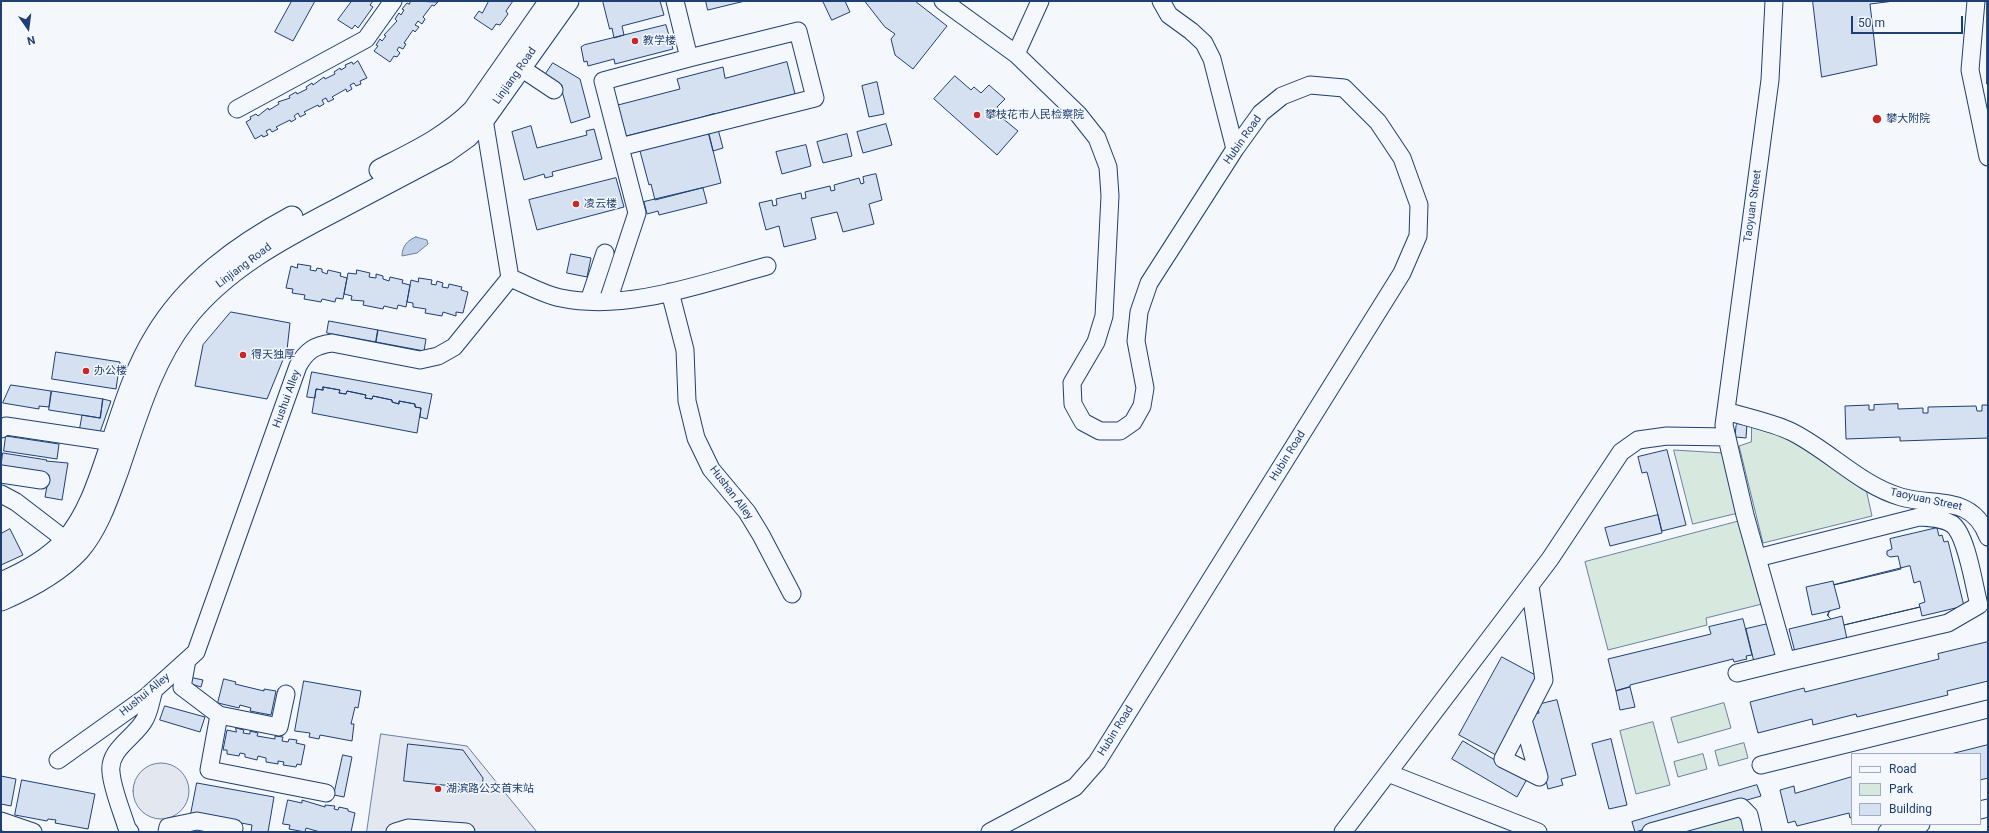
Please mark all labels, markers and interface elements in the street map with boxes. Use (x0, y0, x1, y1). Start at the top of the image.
north arrow (8, 8, 48, 48)
scale bar (1853, 8, 1965, 34)
text: 50 m (1858, 16, 1885, 30)
text: N (26, 33, 36, 47)
place label: 教学楼 (643, 34, 676, 48)
marker: 教学楼 (630, 36, 640, 46)
street label: Linjiang Road (491, 45, 539, 107)
place label: 攀枝花市人民检察院 (985, 108, 1084, 122)
marker: 攀枝花市人民检察院 (972, 110, 982, 120)
place label: 攀大附院 (1886, 112, 1930, 126)
street label: Hubin Road (1221, 113, 1265, 167)
marker: 攀大附院 (1871, 113, 1883, 125)
street label: Taoyuan Street (1741, 169, 1765, 243)
place label: 凌云楼 (584, 197, 617, 211)
marker: 凌云楼 (571, 199, 581, 209)
street label: Linjiang Road (214, 241, 274, 291)
place label: 得天独厚 (251, 348, 295, 362)
marker: 得天独厚 (238, 350, 248, 360)
place label: 办公楼 (94, 364, 127, 378)
marker: 办公楼 (81, 366, 91, 376)
street label: Hushui Alley (270, 368, 304, 430)
street label: Hubin Road (1267, 428, 1309, 484)
street label: Hushan Alley (706, 464, 756, 522)
street label: Taoyuan Street (1889, 486, 1963, 514)
street label: Hushui Alley (117, 671, 173, 719)
street label: Hubin Road (1095, 703, 1137, 759)
legend (1851, 753, 1981, 825)
text: Road (1889, 762, 1917, 776)
place label: 湖滨路公交首末站 (446, 782, 534, 796)
text: Park (1889, 782, 1913, 796)
marker: 湖滨路公交首末站 (433, 784, 443, 794)
text: Building (1889, 802, 1932, 816)

